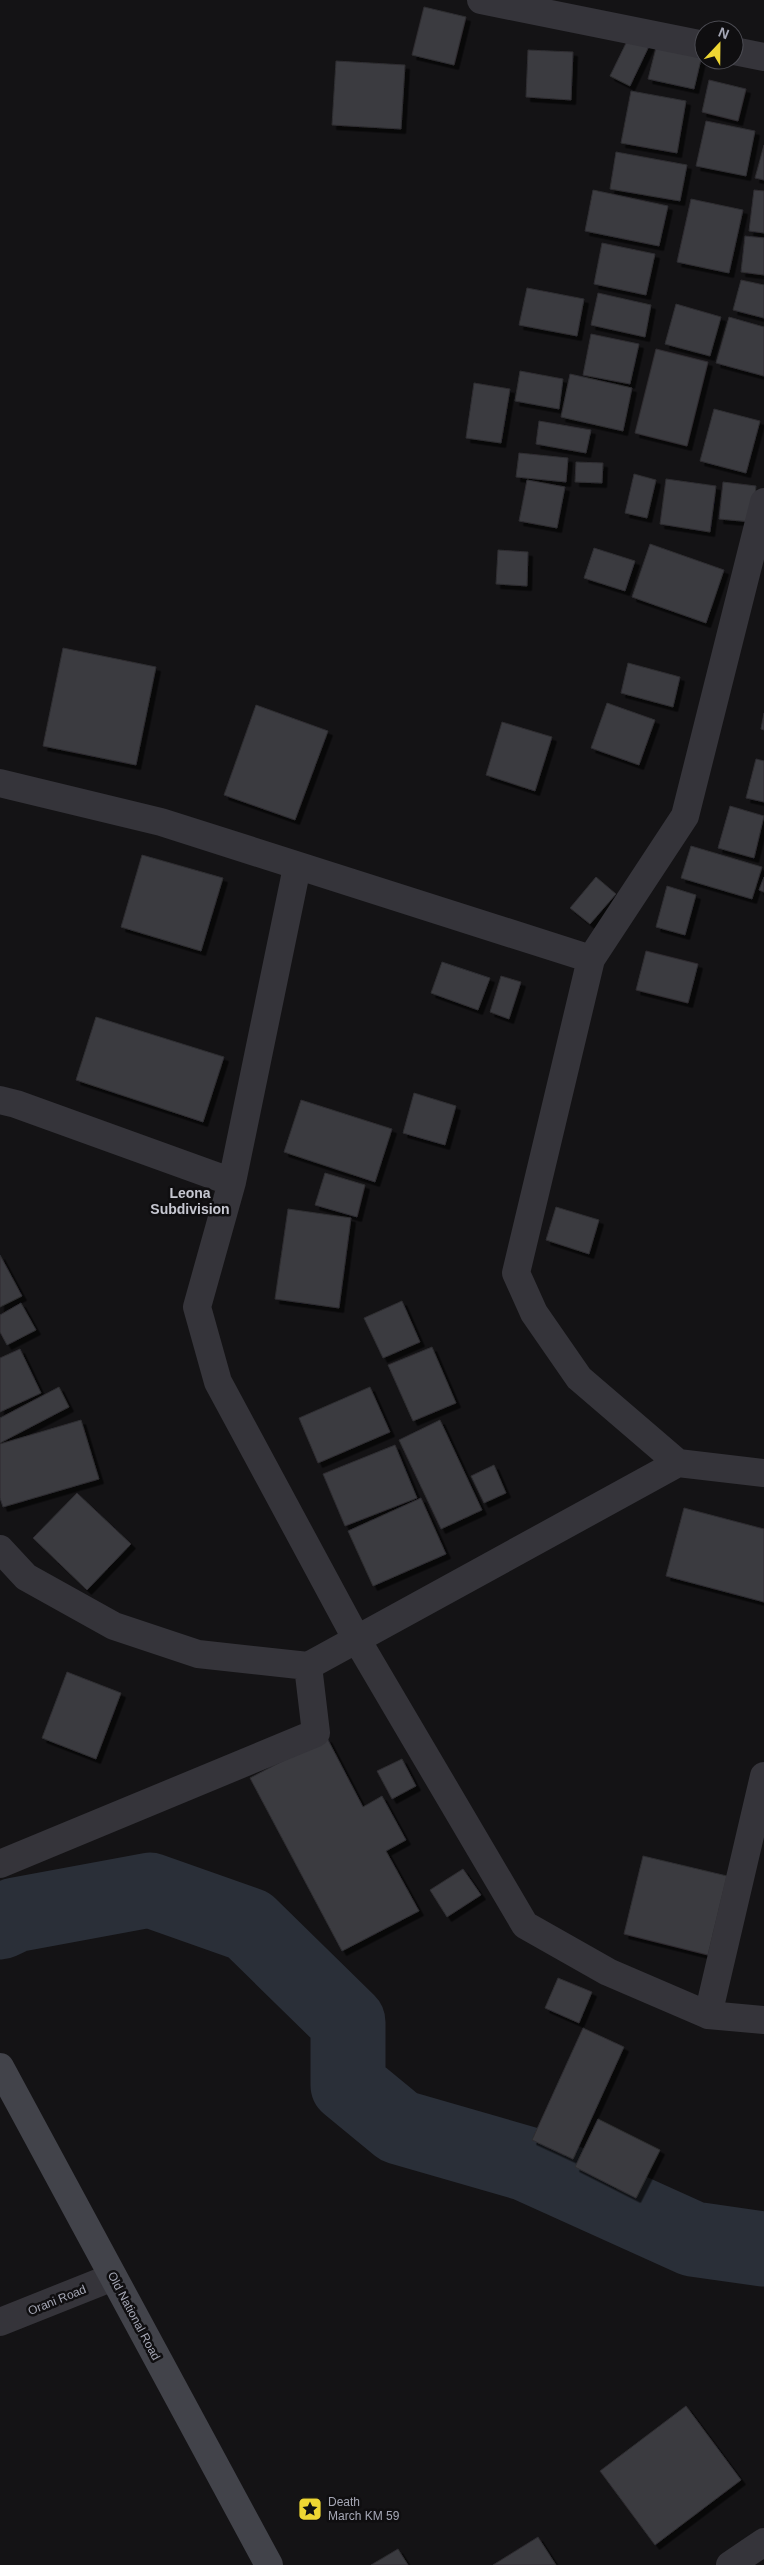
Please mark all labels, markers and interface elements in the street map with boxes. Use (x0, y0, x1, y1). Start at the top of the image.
north arrow (694, 20, 744, 70)
text: N (716, 24, 732, 42)
district label: Leona Subdivision (150, 1185, 230, 1217)
street label: Old National Road (105, 2269, 163, 2363)
street label: Orani Road (26, 2282, 88, 2318)
place label: Death March KM 59 (328, 2495, 400, 2523)
place icon: Death March KM 59 (297, 2496, 323, 2522)

